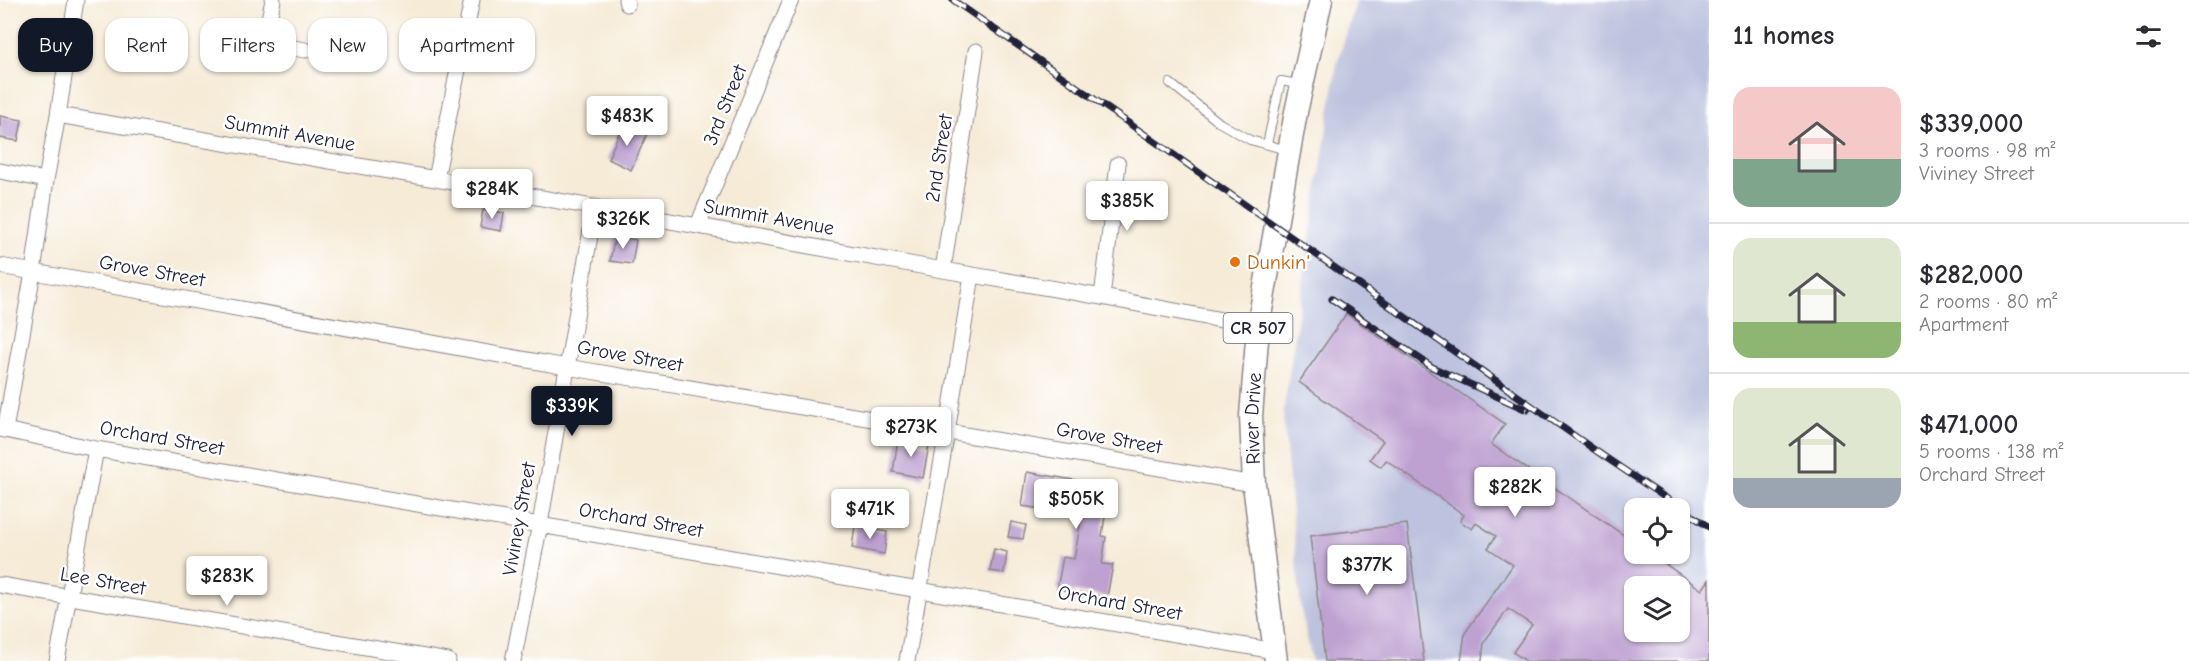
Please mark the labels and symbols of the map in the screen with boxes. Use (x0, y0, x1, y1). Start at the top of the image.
street label: 3rd Street (698, 60, 752, 149)
pin: $483K (585, 96, 669, 147)
street label: Summit Avenue (223, 110, 357, 156)
street label: 2nd Street (921, 111, 958, 204)
pin: $284K (450, 169, 534, 220)
pin: $385K (1085, 181, 1169, 232)
street label: Summit Avenue (702, 194, 836, 240)
pin: $326K (581, 199, 665, 250)
street label: Grove Street (97, 250, 208, 292)
place label: Dunkin' (1247, 251, 1310, 274)
marker: Dunkin' (1228, 255, 1242, 269)
road number: CR 507 (1224, 313, 1292, 343)
street label: Grove Street (575, 335, 686, 377)
street label: River Drive (1239, 372, 1266, 465)
pin: $339K (530, 386, 614, 437)
pin: $273K (869, 407, 953, 458)
street label: Orchard Street (98, 416, 227, 460)
street label: Grove Street (1054, 417, 1165, 459)
street label: Viviney Street (498, 459, 541, 578)
pin: $282K (1473, 467, 1557, 518)
pin: $505K (1034, 479, 1118, 530)
pin: $471K (828, 489, 912, 540)
street label: Orchard Street (577, 498, 706, 542)
pin: $377K (1325, 545, 1409, 596)
pin: $283K (185, 556, 269, 607)
street label: Lee Street (58, 562, 149, 600)
street label: Orchard Street (1056, 581, 1185, 625)

